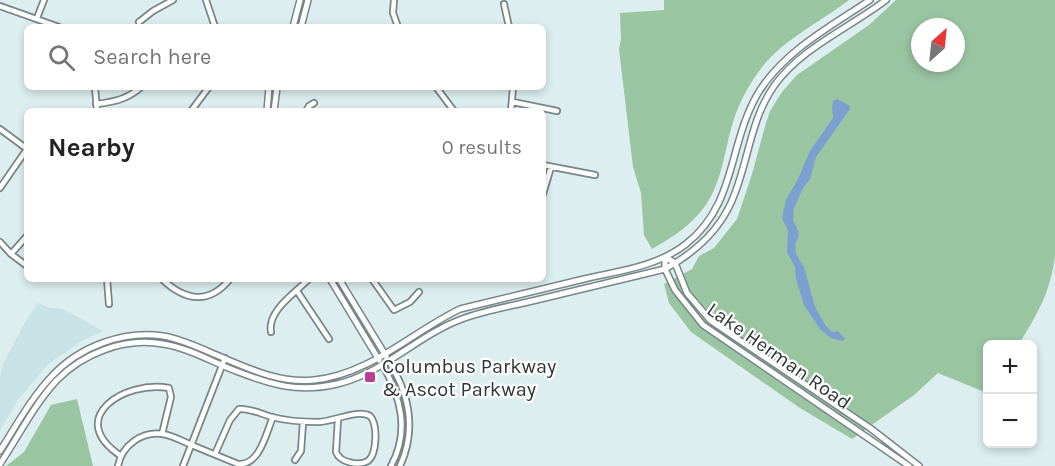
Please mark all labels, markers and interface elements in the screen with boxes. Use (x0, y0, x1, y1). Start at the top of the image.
north arrow (911, 18, 965, 72)
search box (24, 24, 546, 90)
icon: search (45, 41, 78, 74)
text: Search here (93, 44, 211, 70)
text: Nearby (48, 132, 135, 163)
text: 0 results (442, 136, 522, 159)
street label: Lake Herman Road (703, 298, 855, 414)
map controls (983, 340, 1037, 448)
button: + (983, 340, 1037, 394)
place label: Columbus Parkway & Ascot Parkway (382, 355, 556, 401)
marker: Columbus Parkway & Ascot Parkway (363, 370, 377, 384)
button: − (983, 394, 1037, 448)

